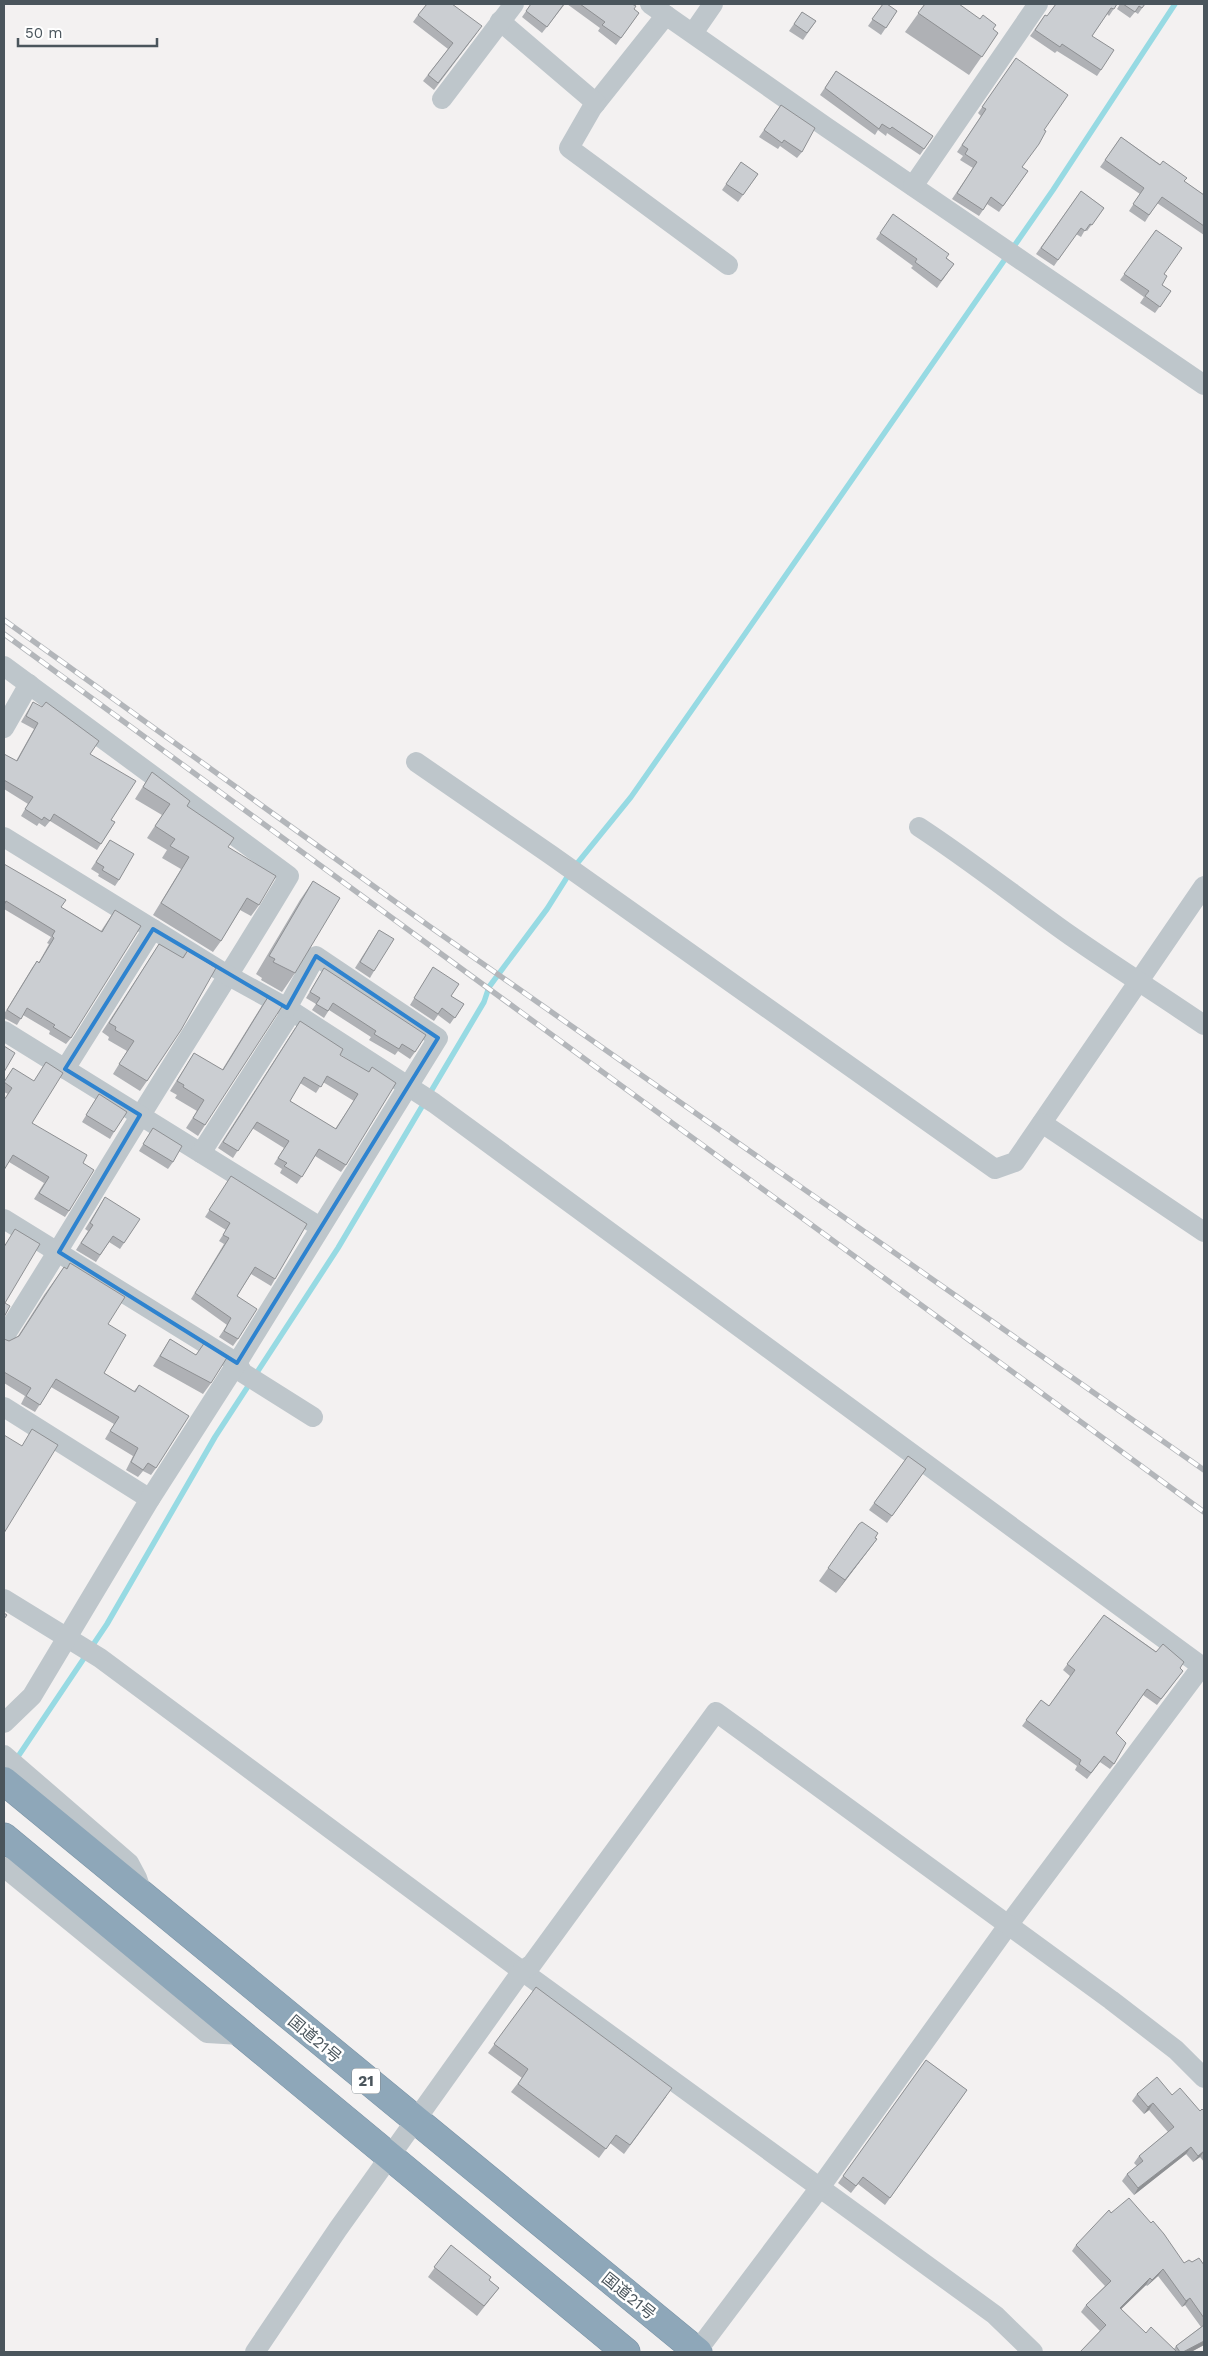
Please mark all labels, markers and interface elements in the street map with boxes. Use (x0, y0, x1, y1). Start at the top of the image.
scale bar (18, 15, 156, 47)
text: 50 m (25, 24, 62, 42)
street label: 国道21号 (285, 2011, 345, 2067)
road number: 21 (352, 2068, 380, 2094)
street label: 国道21号 (598, 2269, 660, 2323)

